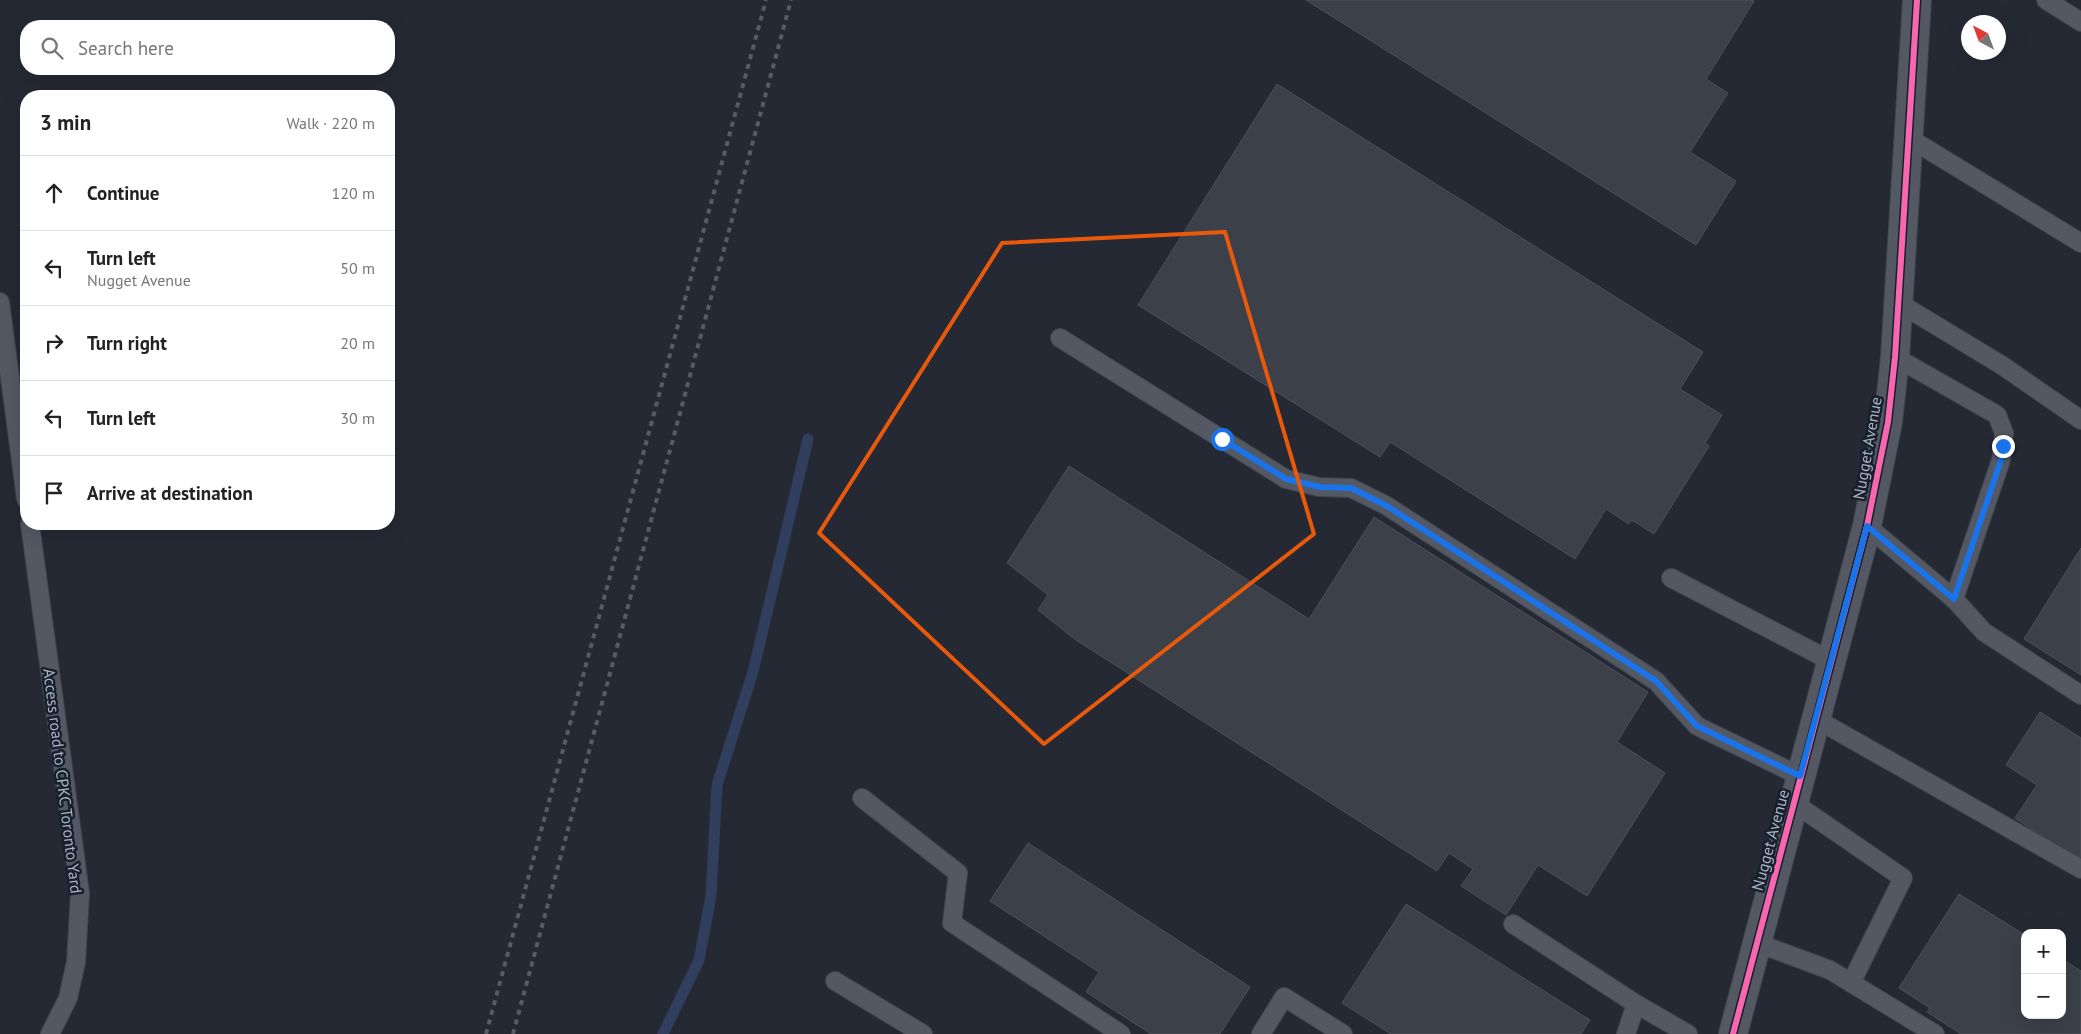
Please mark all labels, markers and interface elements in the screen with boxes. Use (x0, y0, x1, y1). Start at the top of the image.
north arrow (1961, 15, 2006, 60)
search box (20, 20, 395, 75)
icon: search (38, 34, 66, 62)
text: Search here (78, 36, 174, 60)
text: 3 min (40, 109, 91, 136)
text: Walk · 220 m (286, 113, 375, 133)
icon: ahead (40, 179, 68, 207)
text: Continue (87, 181, 159, 205)
text: 120 m (332, 183, 375, 203)
text: Turn left (87, 246, 156, 270)
icon: left (40, 254, 68, 282)
text: 50 m (340, 258, 375, 278)
text: Nugget Avenue (87, 270, 191, 290)
icon: right (40, 329, 68, 357)
text: Turn right (87, 331, 167, 355)
text: 20 m (340, 333, 375, 353)
street label: Nugget Avenue (1848, 395, 1886, 501)
icon: left (40, 404, 68, 432)
text: Turn left (87, 406, 156, 430)
text: 30 m (340, 408, 375, 428)
route start (1211, 428, 1234, 451)
route end (1992, 435, 2015, 458)
icon: arrive (40, 479, 68, 507)
text: Arrive at destination (87, 481, 253, 505)
street label: Access road to CPKC Toronto Yard (39, 667, 87, 895)
street label: Nugget Avenue (1747, 787, 1793, 893)
map controls (2021, 929, 2066, 1019)
button: + (2021, 929, 2066, 974)
button: − (2021, 974, 2066, 1019)

